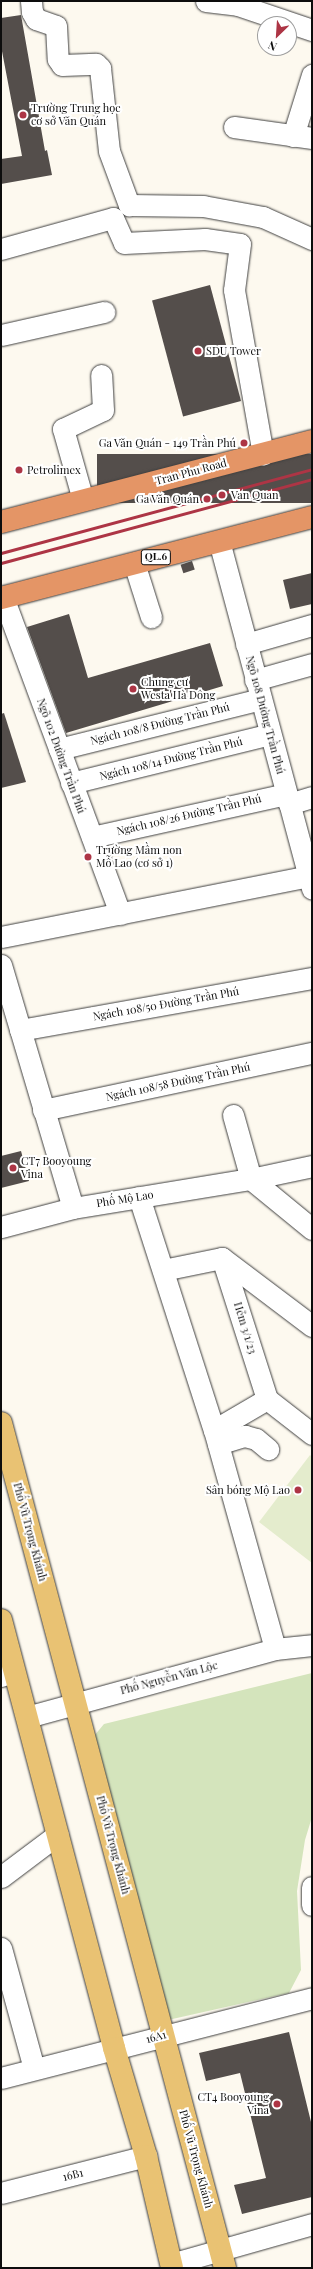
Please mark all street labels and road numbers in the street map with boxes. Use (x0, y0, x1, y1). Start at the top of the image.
street label: Tran Phu Road (154, 456, 228, 488)
road number: QL.6 (140, 549, 172, 565)
street label: Ngõ 108 Đường Trần Phú (243, 654, 287, 776)
street label: Ngõ 102 Đường Trần Phú (34, 697, 88, 815)
street label: Ngách 108/8 Đường Trần Phú (89, 700, 231, 748)
street label: Ngách 108/14 Đường Trần Phú (98, 735, 244, 783)
street label: Ngách 108/26 Đường Trần Phú (115, 792, 263, 838)
street label: Ngách 108/50 Đường Trần Phú (92, 985, 240, 1023)
street label: Ngách 108/58 Đường Trần Phú (104, 1060, 252, 1104)
street label: Phố Mộ Lao (95, 1188, 155, 1210)
street label: Hẻm 3/1/23 (231, 1301, 259, 1355)
street label: Phố Vũ Trọng Khánh (10, 1481, 50, 1583)
street label: Phố Nguyễn Văn Lộc (119, 1659, 219, 1697)
street label: Phố Vũ Trọng Khánh (93, 1794, 133, 1896)
street label: 16A1 (144, 2028, 168, 2046)
street label: Phố Vũ Trọng Khánh (176, 2108, 216, 2210)
street label: 16B1 (61, 2166, 85, 2184)

